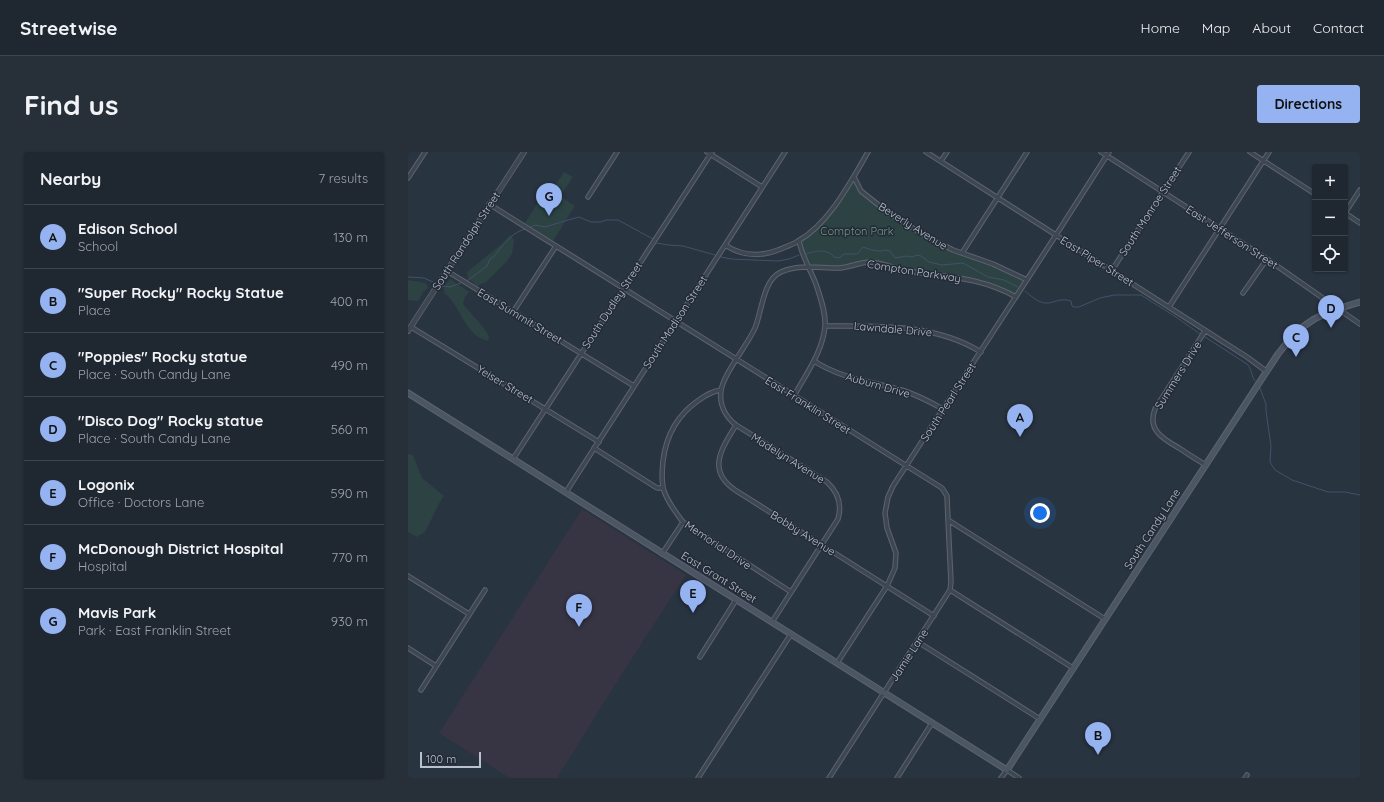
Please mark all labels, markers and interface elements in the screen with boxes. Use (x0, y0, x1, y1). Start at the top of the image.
text: Streetwise (20, 16, 117, 40)
text: Home (1141, 19, 1180, 37)
text: Map (1202, 19, 1230, 37)
text: About (1252, 19, 1291, 37)
text: Contact (1313, 19, 1364, 37)
button: Directions (1257, 85, 1360, 123)
text: Find us (24, 87, 118, 122)
street label: South Monroe Street (1116, 163, 1184, 258)
map controls (1312, 164, 1348, 272)
button: + (1312, 164, 1348, 200)
text: Nearby (40, 168, 101, 189)
text: 7 results (319, 170, 368, 186)
pin: G (536, 183, 562, 216)
street label: South Randolph Street (429, 189, 503, 293)
street label: Beverly Avenue (876, 199, 950, 253)
button: − (1312, 200, 1348, 236)
street label: East Jefferson Street (1183, 202, 1281, 272)
text: Edison School (78, 219, 178, 238)
park label: Compton Park (820, 224, 894, 238)
text: A (49, 229, 57, 245)
text: 130 m (333, 229, 368, 245)
street label: East Piper Street (1058, 233, 1137, 289)
button: locate (1312, 236, 1348, 272)
text: School (78, 238, 118, 254)
street label: Compton Parkway (866, 257, 962, 285)
street label: South Dudley Street (579, 259, 645, 351)
street label: South Madison Street (640, 273, 710, 371)
text: "Super Rocky" Rocky Statue (78, 283, 284, 302)
street label: East Summit Street (475, 285, 565, 347)
text: B (49, 293, 57, 309)
text: 400 m (330, 293, 368, 309)
pin: D (1318, 295, 1344, 328)
text: Place (78, 302, 111, 318)
street label: Lawndale Drive (853, 319, 933, 339)
pin: C (1283, 324, 1309, 357)
street label: Summers Drive (1152, 338, 1204, 412)
text: "Poppies" Rocky statue (78, 347, 247, 366)
text: C (49, 357, 57, 373)
text: 490 m (331, 357, 368, 373)
street label: South Pearl Street (917, 360, 979, 444)
street label: Yeiser Street (474, 362, 536, 406)
text: Place · South Candy Lane (78, 366, 231, 382)
street label: Auburn Drive (844, 369, 912, 401)
street label: East Franklin Street (763, 373, 854, 437)
pin: A (1007, 404, 1033, 437)
text: "Disco Dog" Rocky statue (78, 411, 263, 430)
text: D (48, 421, 58, 437)
text: 560 m (331, 421, 368, 437)
text: Place · South Candy Lane (78, 430, 231, 446)
street label: Madelyn Avenue (749, 430, 827, 486)
text: Logonix (78, 475, 134, 494)
text: E (49, 485, 57, 501)
text: 590 m (331, 485, 368, 501)
street label: South Candy Lane (1121, 486, 1183, 572)
text: Office · Doctors Lane (78, 494, 204, 510)
your location (1030, 503, 1050, 523)
street label: Bobby Avenue (768, 507, 838, 559)
street label: Memorial Drive (682, 518, 754, 572)
text: McDonough District Hospital (78, 539, 284, 558)
text: F (49, 549, 57, 565)
text: 770 m (332, 549, 368, 565)
street label: East Grant Street (679, 549, 759, 605)
text: Hospital (78, 558, 127, 574)
pin: E (680, 580, 706, 613)
pin: F (566, 594, 592, 627)
text: Mavis Park (78, 603, 156, 622)
text: G (48, 613, 58, 629)
text: 930 m (331, 613, 368, 629)
text: Park · East Franklin Street (78, 622, 231, 638)
street label: Jamie Lane (887, 626, 931, 684)
pin: B (1085, 722, 1111, 755)
scale bar (420, 750, 481, 769)
text: 100 m (426, 752, 456, 766)

